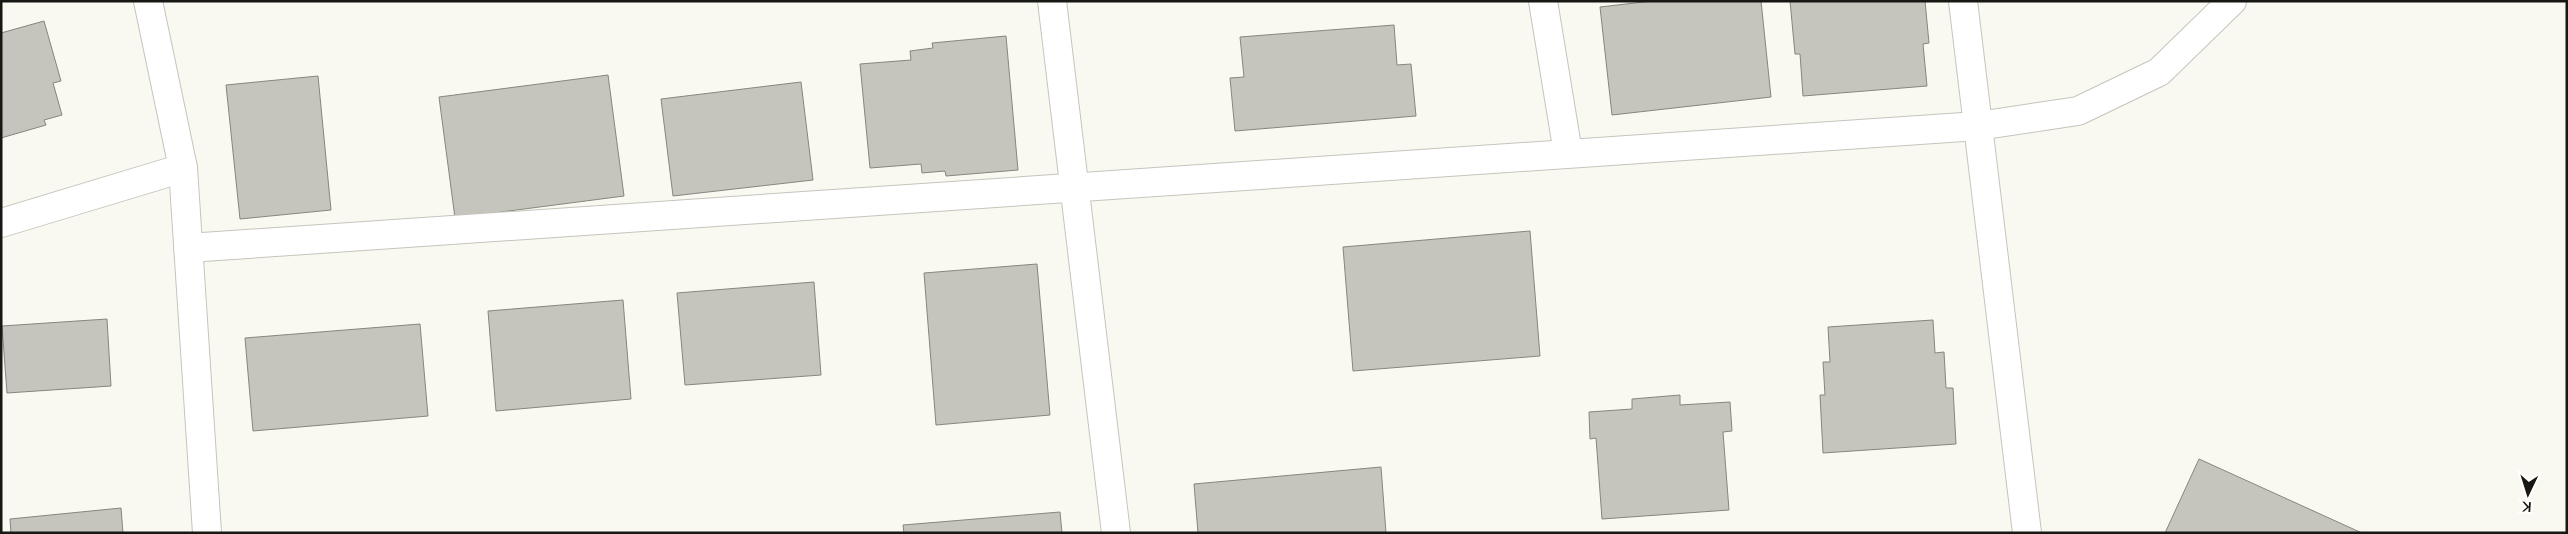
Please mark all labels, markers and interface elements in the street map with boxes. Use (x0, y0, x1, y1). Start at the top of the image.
north arrow (2503, 469, 2553, 519)
text: K (2521, 498, 2532, 516)

